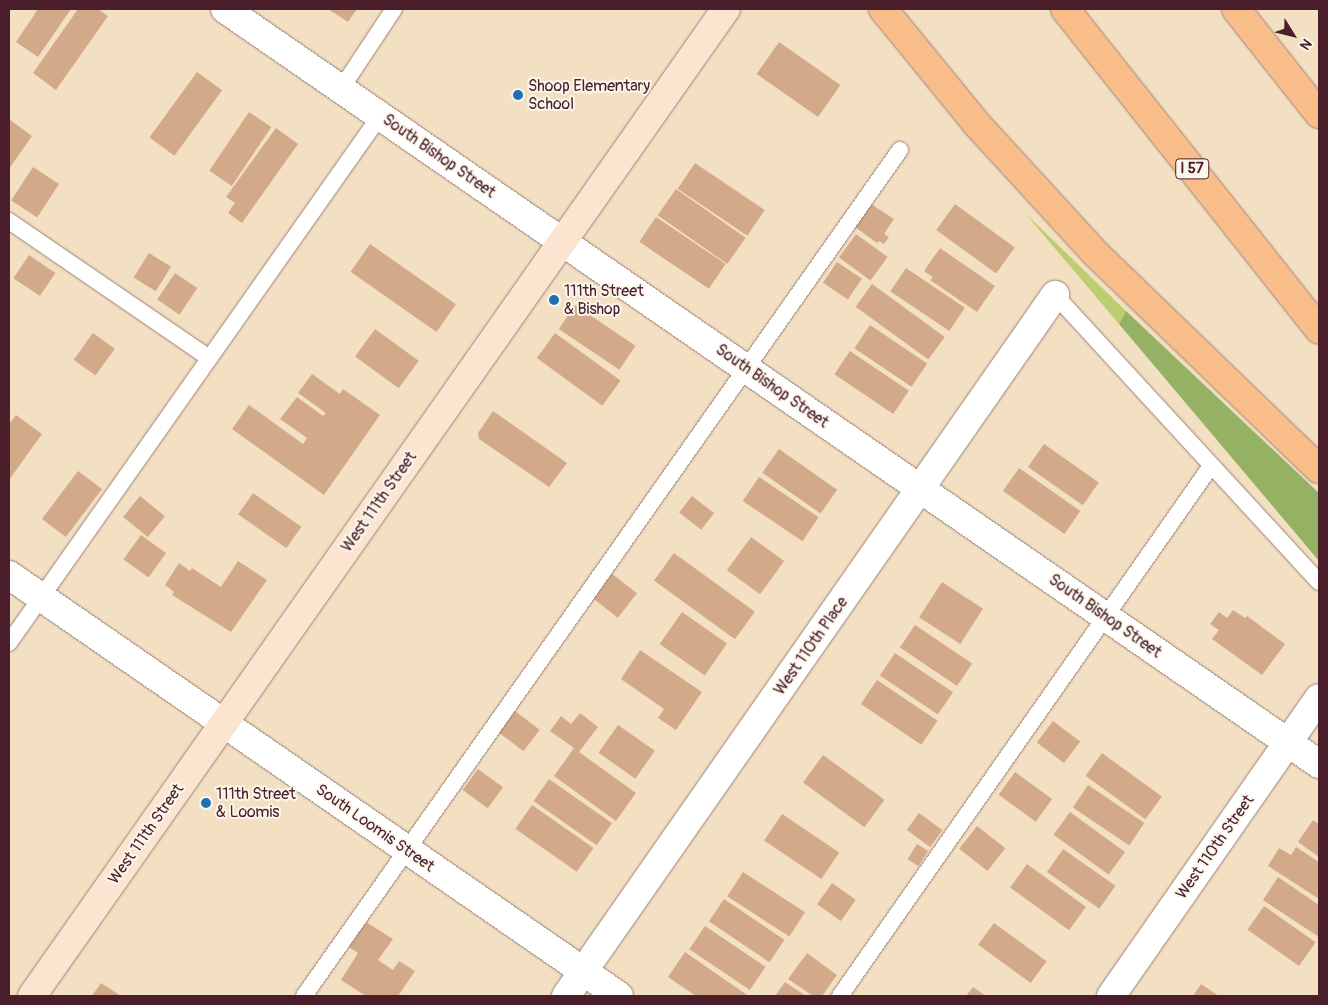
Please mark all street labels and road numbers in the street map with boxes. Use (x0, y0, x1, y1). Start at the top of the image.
street label: South Bishop Street (379, 110, 499, 202)
road number: I 57 (1174, 156, 1210, 182)
street label: South Bishop Street (712, 340, 832, 432)
street label: West 111th Street (337, 448, 421, 556)
street label: South Bishop Street (1045, 570, 1165, 662)
street label: West 110th Place (770, 593, 852, 699)
street label: West 111th Street (104, 780, 188, 888)
street label: South Loomis Street (312, 780, 438, 876)
street label: West 110th Street (1172, 791, 1258, 903)

